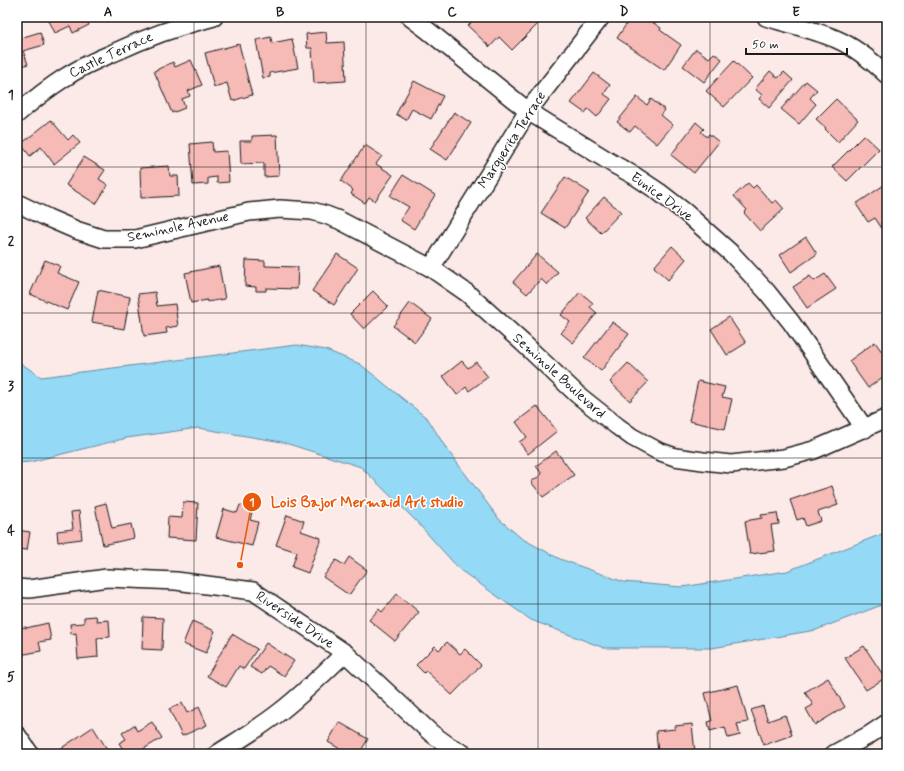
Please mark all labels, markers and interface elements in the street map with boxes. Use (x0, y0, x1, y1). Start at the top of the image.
text: A (104, 4, 112, 21)
text: B (276, 4, 285, 21)
text: C (447, 4, 457, 21)
text: D (620, 4, 629, 21)
text: E (792, 4, 800, 21)
street label: Castle Terrace (66, 28, 156, 82)
scale bar (746, 30, 847, 56)
text: 50 m (752, 37, 779, 53)
text: 1 (8, 87, 14, 104)
street label: Marguerita Terrace (474, 88, 551, 193)
street label: Eunice Drive (627, 168, 697, 226)
street label: Seminole Avenue (126, 207, 230, 247)
text: 2 (8, 233, 15, 250)
street label: Seminole Boulevard (509, 329, 609, 423)
text: 3 (8, 378, 14, 395)
callout: Lois Bajor Mermaid Art studio (242, 489, 472, 516)
text: Lois Bajor Mermaid Art studio (271, 493, 463, 513)
text: 1 (249, 495, 255, 511)
text: 4 (7, 523, 15, 540)
street label: Riverside Drive (252, 587, 338, 653)
text: 5 (7, 669, 15, 686)

